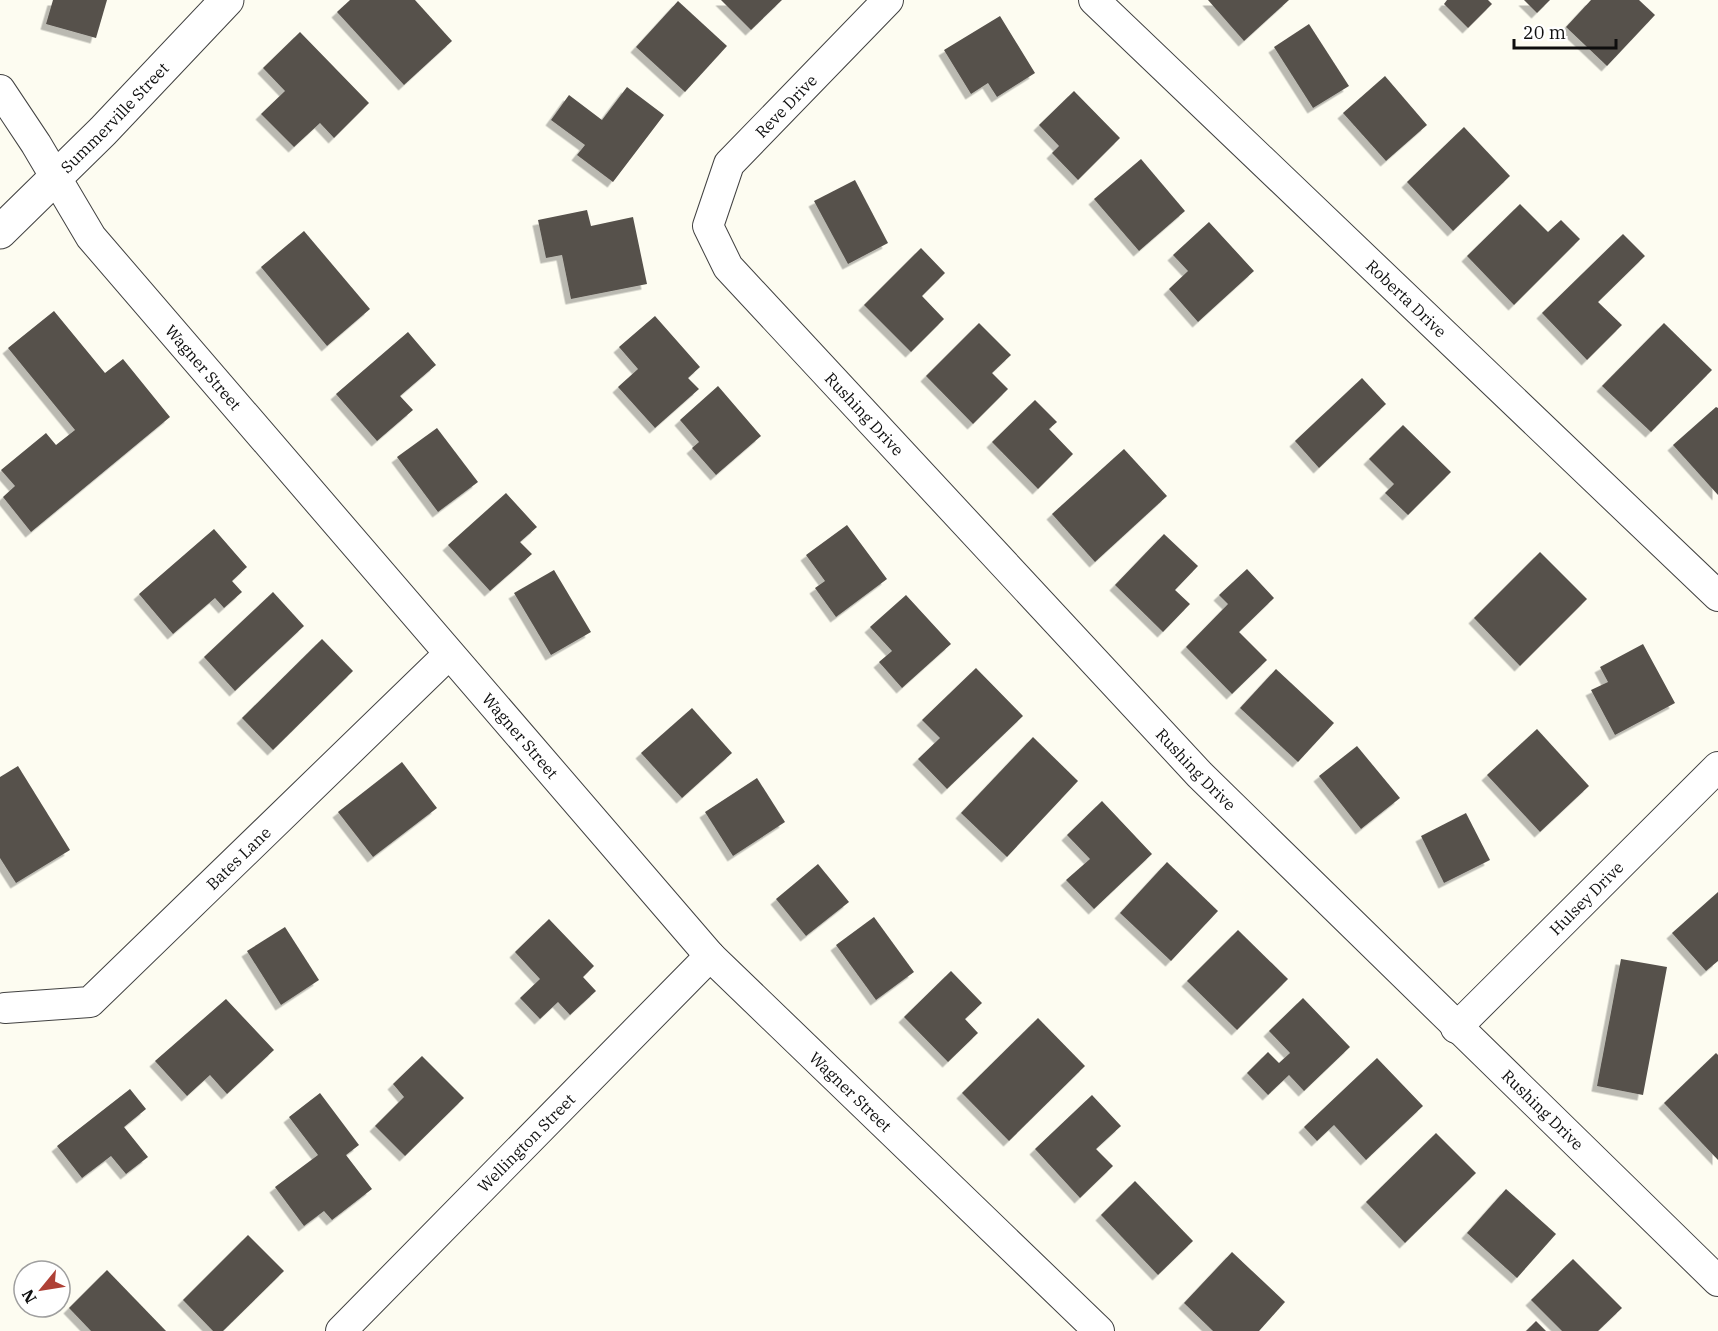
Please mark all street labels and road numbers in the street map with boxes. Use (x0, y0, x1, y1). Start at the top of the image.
street label: Summerville Street (56, 58, 173, 177)
street label: Reve Drive (751, 70, 821, 142)
street label: Roberta Drive (1362, 255, 1451, 341)
street label: Wagner Street (161, 321, 246, 415)
street label: Rushing Drive (821, 368, 908, 460)
street label: Wagner Street (478, 689, 563, 783)
street label: Rushing Drive (1152, 724, 1240, 815)
street label: Bates Lane (202, 822, 275, 894)
street label: Hulsey Drive (1545, 857, 1628, 939)
street label: Wagner Street (805, 1047, 896, 1136)
street label: Rushing Drive (1498, 1065, 1588, 1154)
street label: Wellington Street (473, 1089, 579, 1196)

